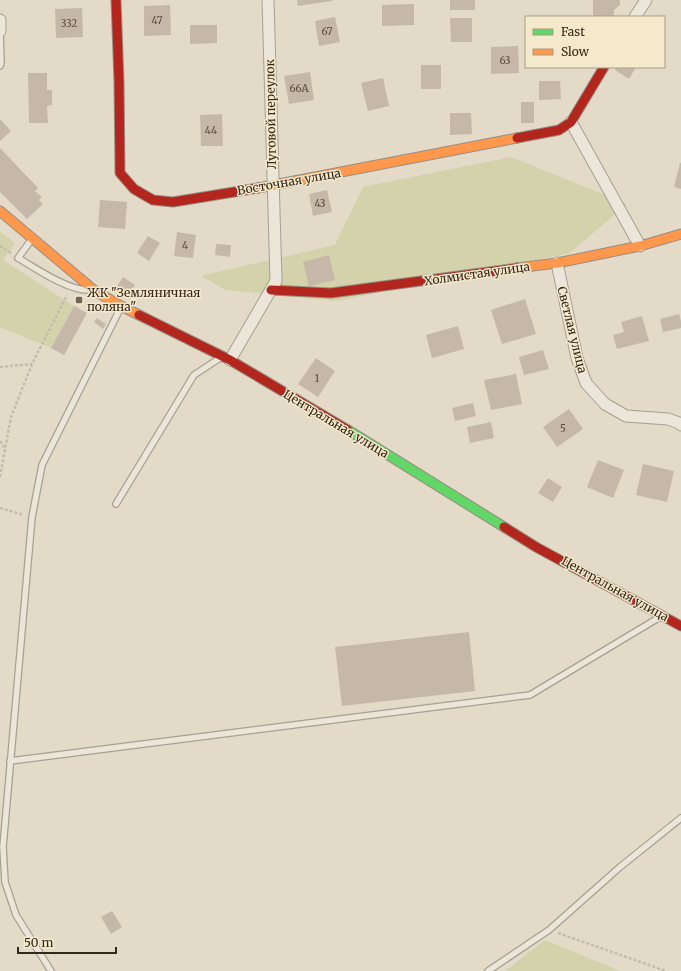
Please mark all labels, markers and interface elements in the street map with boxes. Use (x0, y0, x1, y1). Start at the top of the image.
house number: 47 (152, 14, 163, 27)
legend (525, 16, 665, 68)
house number: 332 (61, 17, 77, 30)
text: Fast (561, 24, 585, 39)
house number: 67 (322, 25, 333, 38)
text: Slow (561, 44, 590, 59)
house number: 63 (499, 54, 511, 67)
street label: Луговой переулок (262, 59, 279, 169)
house number: 66А (289, 82, 309, 95)
house number: 44 (205, 124, 217, 137)
street label: Восточная улица (236, 165, 343, 198)
house number: 43 (314, 197, 326, 210)
house number: 4 (182, 239, 188, 252)
street label: Холмистая улица (423, 259, 531, 288)
place label: ЖК "Земляничная поляна" (87, 285, 201, 314)
street label: Светлая улица (554, 285, 591, 375)
marker: ЖК "Земляничная поляна" (74, 295, 84, 305)
house number: 1 (315, 372, 320, 385)
street label: Центральная улица (281, 386, 392, 461)
house number: 5 (560, 422, 566, 435)
street label: Центральная улица (559, 553, 672, 625)
scale bar (18, 929, 116, 955)
text: 50 m (24, 935, 53, 950)

